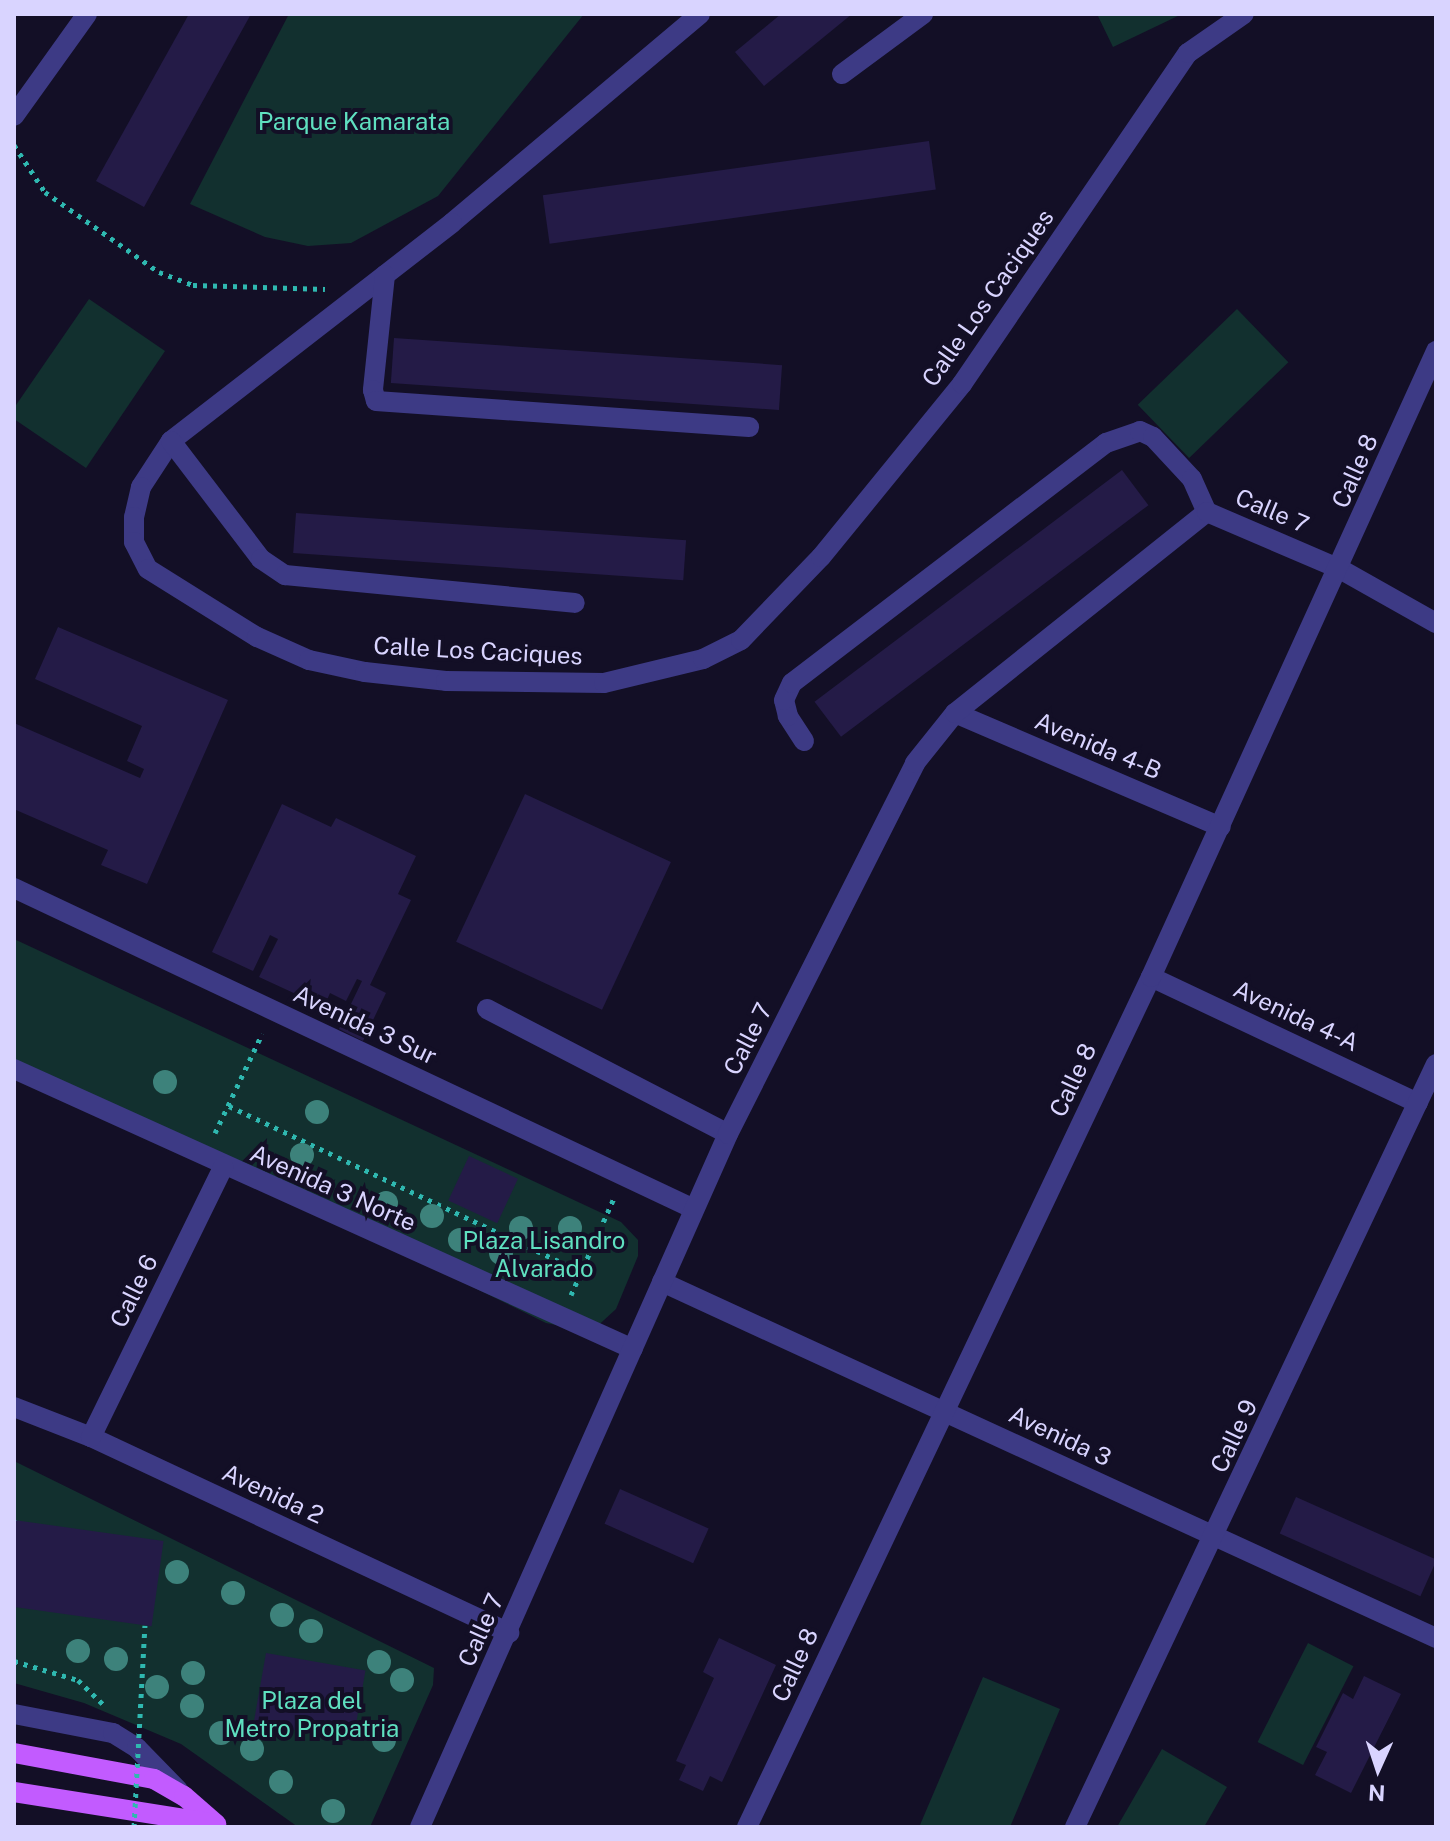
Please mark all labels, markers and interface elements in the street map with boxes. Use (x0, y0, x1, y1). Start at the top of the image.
park label: Parque Kamarata (258, 108, 450, 136)
street label: Calle Los Caciques (916, 204, 1060, 392)
street label: Calle 8 (1326, 429, 1384, 513)
street label: Calle 7 (1231, 483, 1313, 539)
street label: Calle Los Caciques (372, 631, 584, 671)
street label: Avenida 4-B (1030, 706, 1166, 786)
street label: Avenida 4-A (1229, 974, 1363, 1058)
street label: Avenida 3 Sur (289, 979, 441, 1071)
street label: Calle 7 (718, 998, 778, 1080)
street label: Calle 8 (1043, 1038, 1103, 1122)
street label: Avenida 3 Norte (246, 1139, 420, 1237)
park label: Plaza Lisandro Alvarado (463, 1227, 625, 1283)
street label: Calle 6 (104, 1250, 164, 1332)
street label: Calle 9 (1205, 1395, 1263, 1477)
street label: Avenida 3 (1004, 1400, 1116, 1472)
street label: Avenida 2 (218, 1458, 328, 1530)
street label: Calle 7 (452, 1589, 510, 1671)
street label: Calle 8 (765, 1623, 825, 1707)
park label: Plaza del Metro Propatria (225, 1687, 399, 1743)
north arrow (1338, 1729, 1418, 1809)
text: N (1367, 1780, 1386, 1806)

